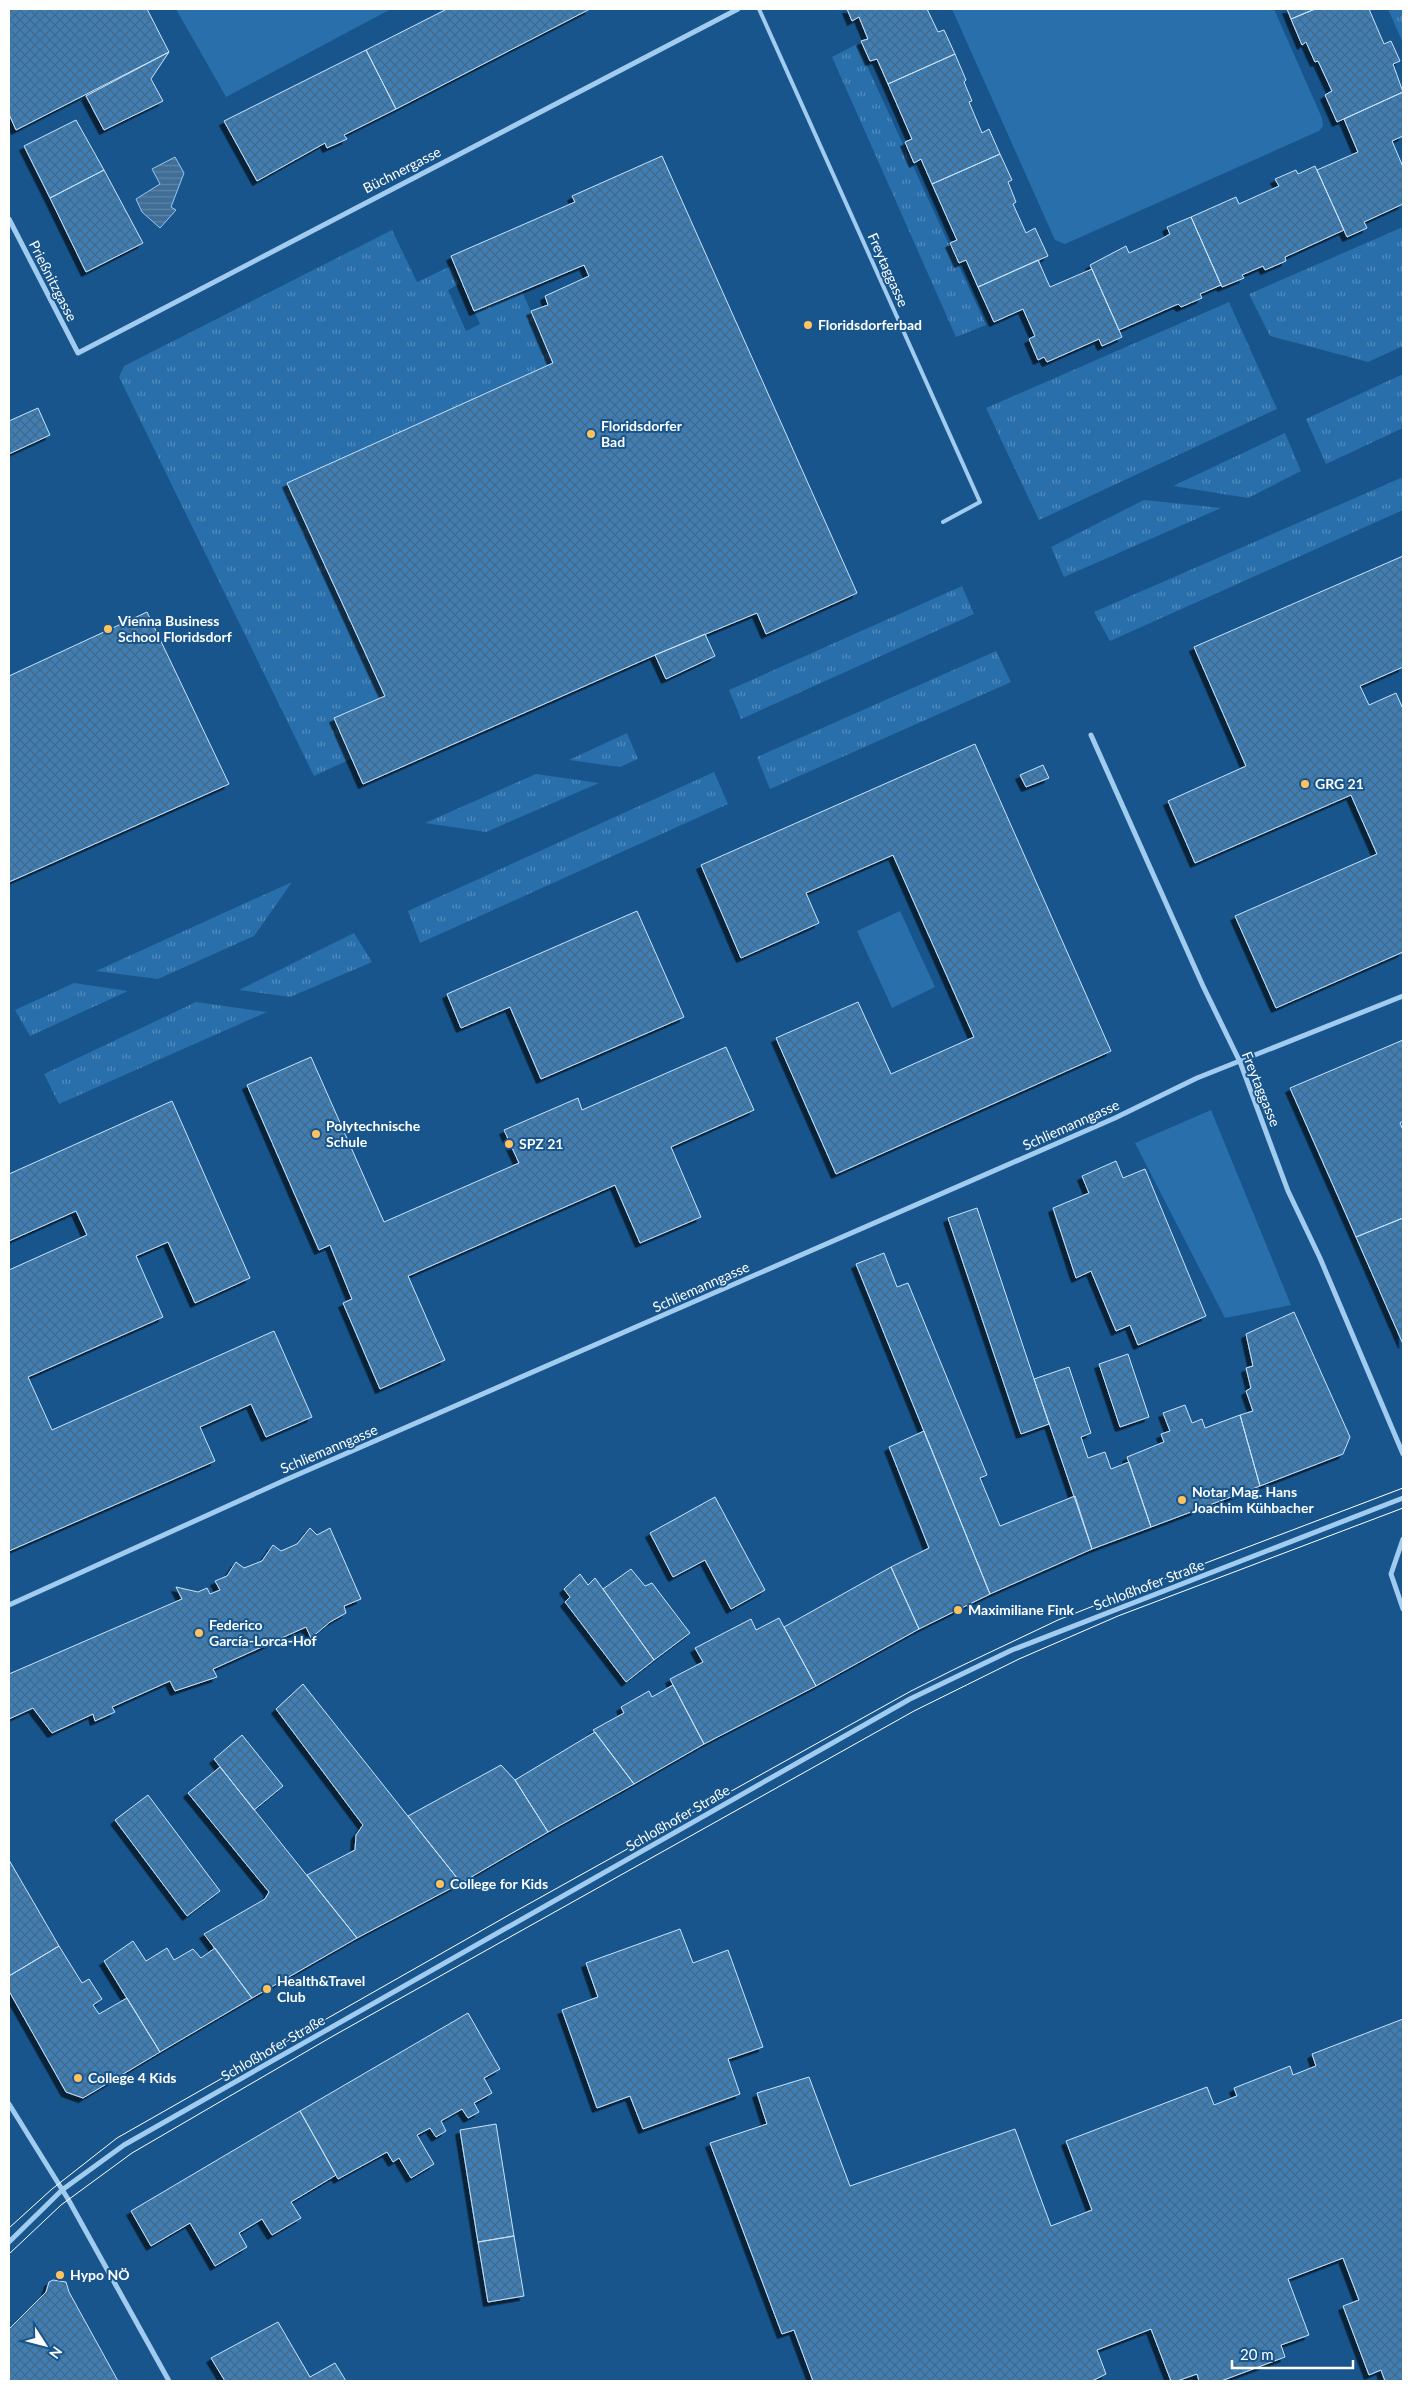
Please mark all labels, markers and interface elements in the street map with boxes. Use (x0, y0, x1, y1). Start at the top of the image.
street label: Büchnergasse (360, 143, 444, 196)
street label: Freytaggasse (865, 230, 912, 310)
street label: Prießnitzgasse (26, 237, 81, 324)
place label: Floridsdorferbad (818, 316, 922, 333)
marker: Floridsdorferbad (802, 319, 814, 331)
place label: Floridsdorfer Bad (601, 417, 683, 450)
marker: Floridsdorfer Bad (585, 428, 597, 440)
place label: Vienna Business School Floridsdorf (117, 612, 232, 645)
marker: Vienna Business School Floridsdorf (102, 623, 114, 635)
place label: GRG 21 (1315, 775, 1364, 792)
marker: GRG 21 (1299, 778, 1311, 790)
street label: Freytaggasse (1239, 1049, 1284, 1129)
street label: Schliemanngasse (1020, 1096, 1122, 1153)
place label: Polytechnische Schule (326, 1117, 421, 1150)
marker: Polytechnische Schule (310, 1128, 322, 1140)
place label: SPZ 21 (519, 1135, 563, 1152)
marker: SPZ 21 (503, 1138, 515, 1150)
street label: Schliemanngasse (650, 1258, 752, 1315)
street label: Schliemanngasse (278, 1420, 380, 1477)
place label: Notar Mag. Hans Joachim Kühbacher (1192, 1483, 1314, 1516)
marker: Notar Mag. Hans Joachim Kühbacher (1176, 1494, 1188, 1506)
street label: Schloßhofer Straße (1091, 1556, 1207, 1613)
place label: Maximiliane Fink (968, 1601, 1075, 1618)
marker: Maximiliane Fink (952, 1604, 964, 1616)
place label: Federico García-Lorca-Hof (209, 1616, 316, 1649)
marker: Federico García-Lorca-Hof (193, 1627, 205, 1639)
street label: Schloßhofer Straße (623, 1781, 733, 1854)
place label: College for Kids (450, 1875, 548, 1892)
marker: College for Kids (434, 1878, 446, 1890)
place label: Health&Travel Club (277, 1972, 365, 2005)
marker: Health&Travel Club (261, 1983, 273, 1995)
street label: Schloßhofer Straße (218, 2011, 328, 2084)
place label: College 4 Kids (88, 2069, 177, 2086)
marker: College 4 Kids (72, 2072, 84, 2084)
place label: Hypo NÖ (70, 2266, 130, 2283)
marker: Hypo NÖ (54, 2269, 66, 2281)
north arrow (20, 2320, 70, 2370)
scale bar (1232, 2338, 1353, 2370)
text: N (46, 2344, 66, 2362)
text: 20 m (1240, 2345, 1274, 2363)

